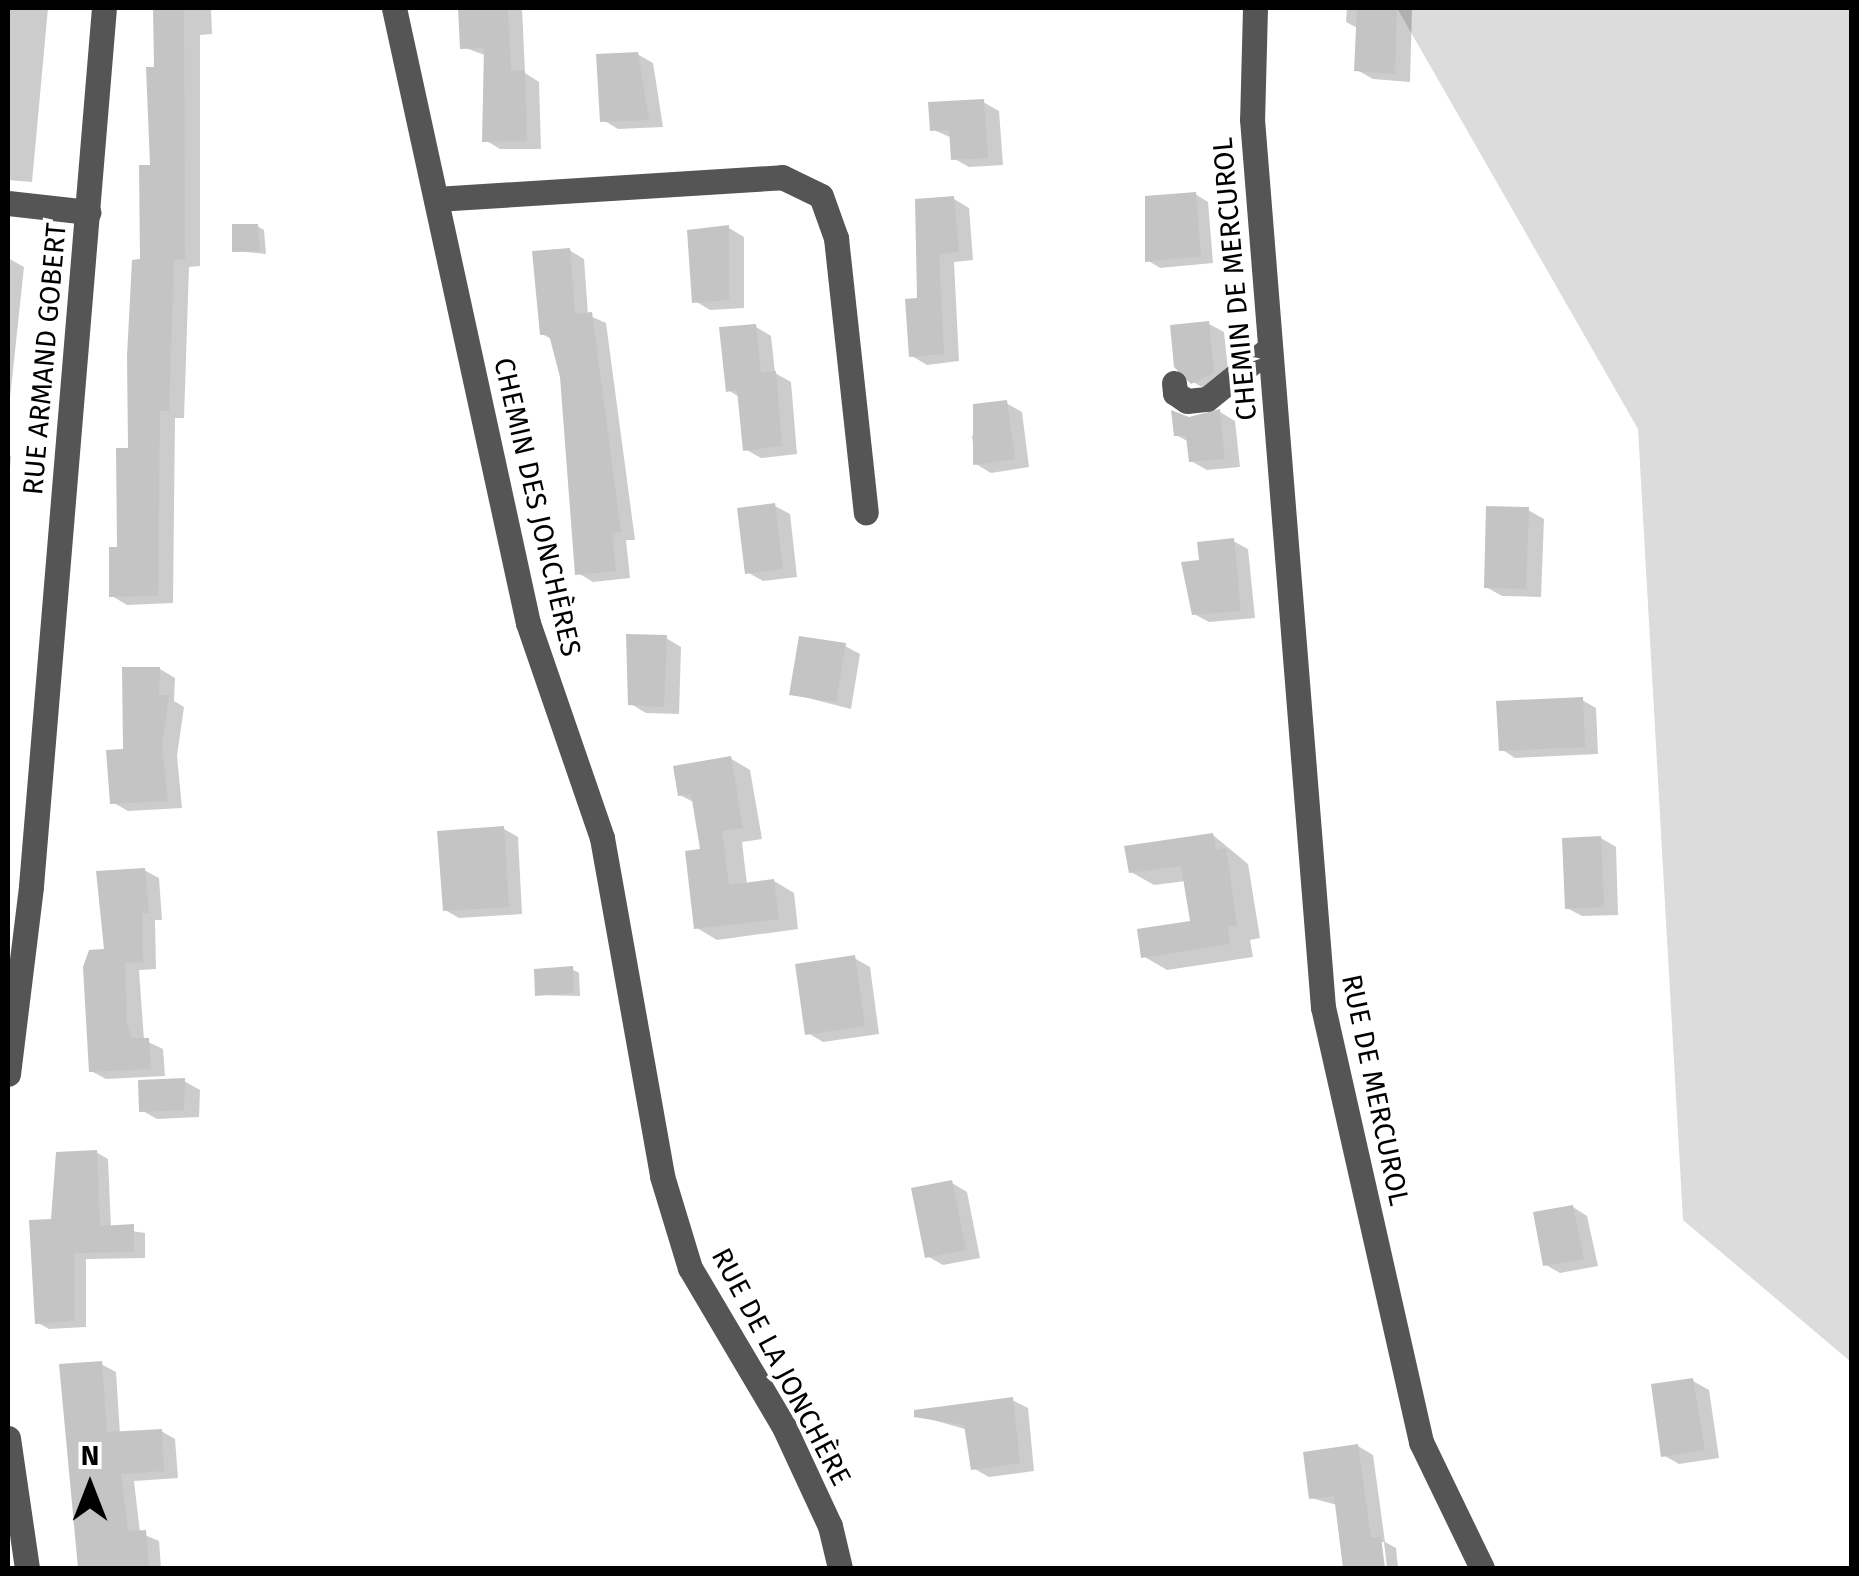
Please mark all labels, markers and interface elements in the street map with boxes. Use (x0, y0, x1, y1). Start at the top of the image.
street label: CHEMIN DE MERCUROL (1206, 136, 1264, 422)
street label: RUE ARMAND GOBERT (16, 222, 74, 496)
street label: CHEMIN DES JONCHÈRES (486, 354, 588, 660)
street label: RUE DE MERCUROL (1334, 971, 1416, 1209)
street label: RUE DE LA JONCHÈRE (704, 1242, 858, 1492)
north arrow (40, 1436, 140, 1536)
text: N (81, 1439, 99, 1472)

